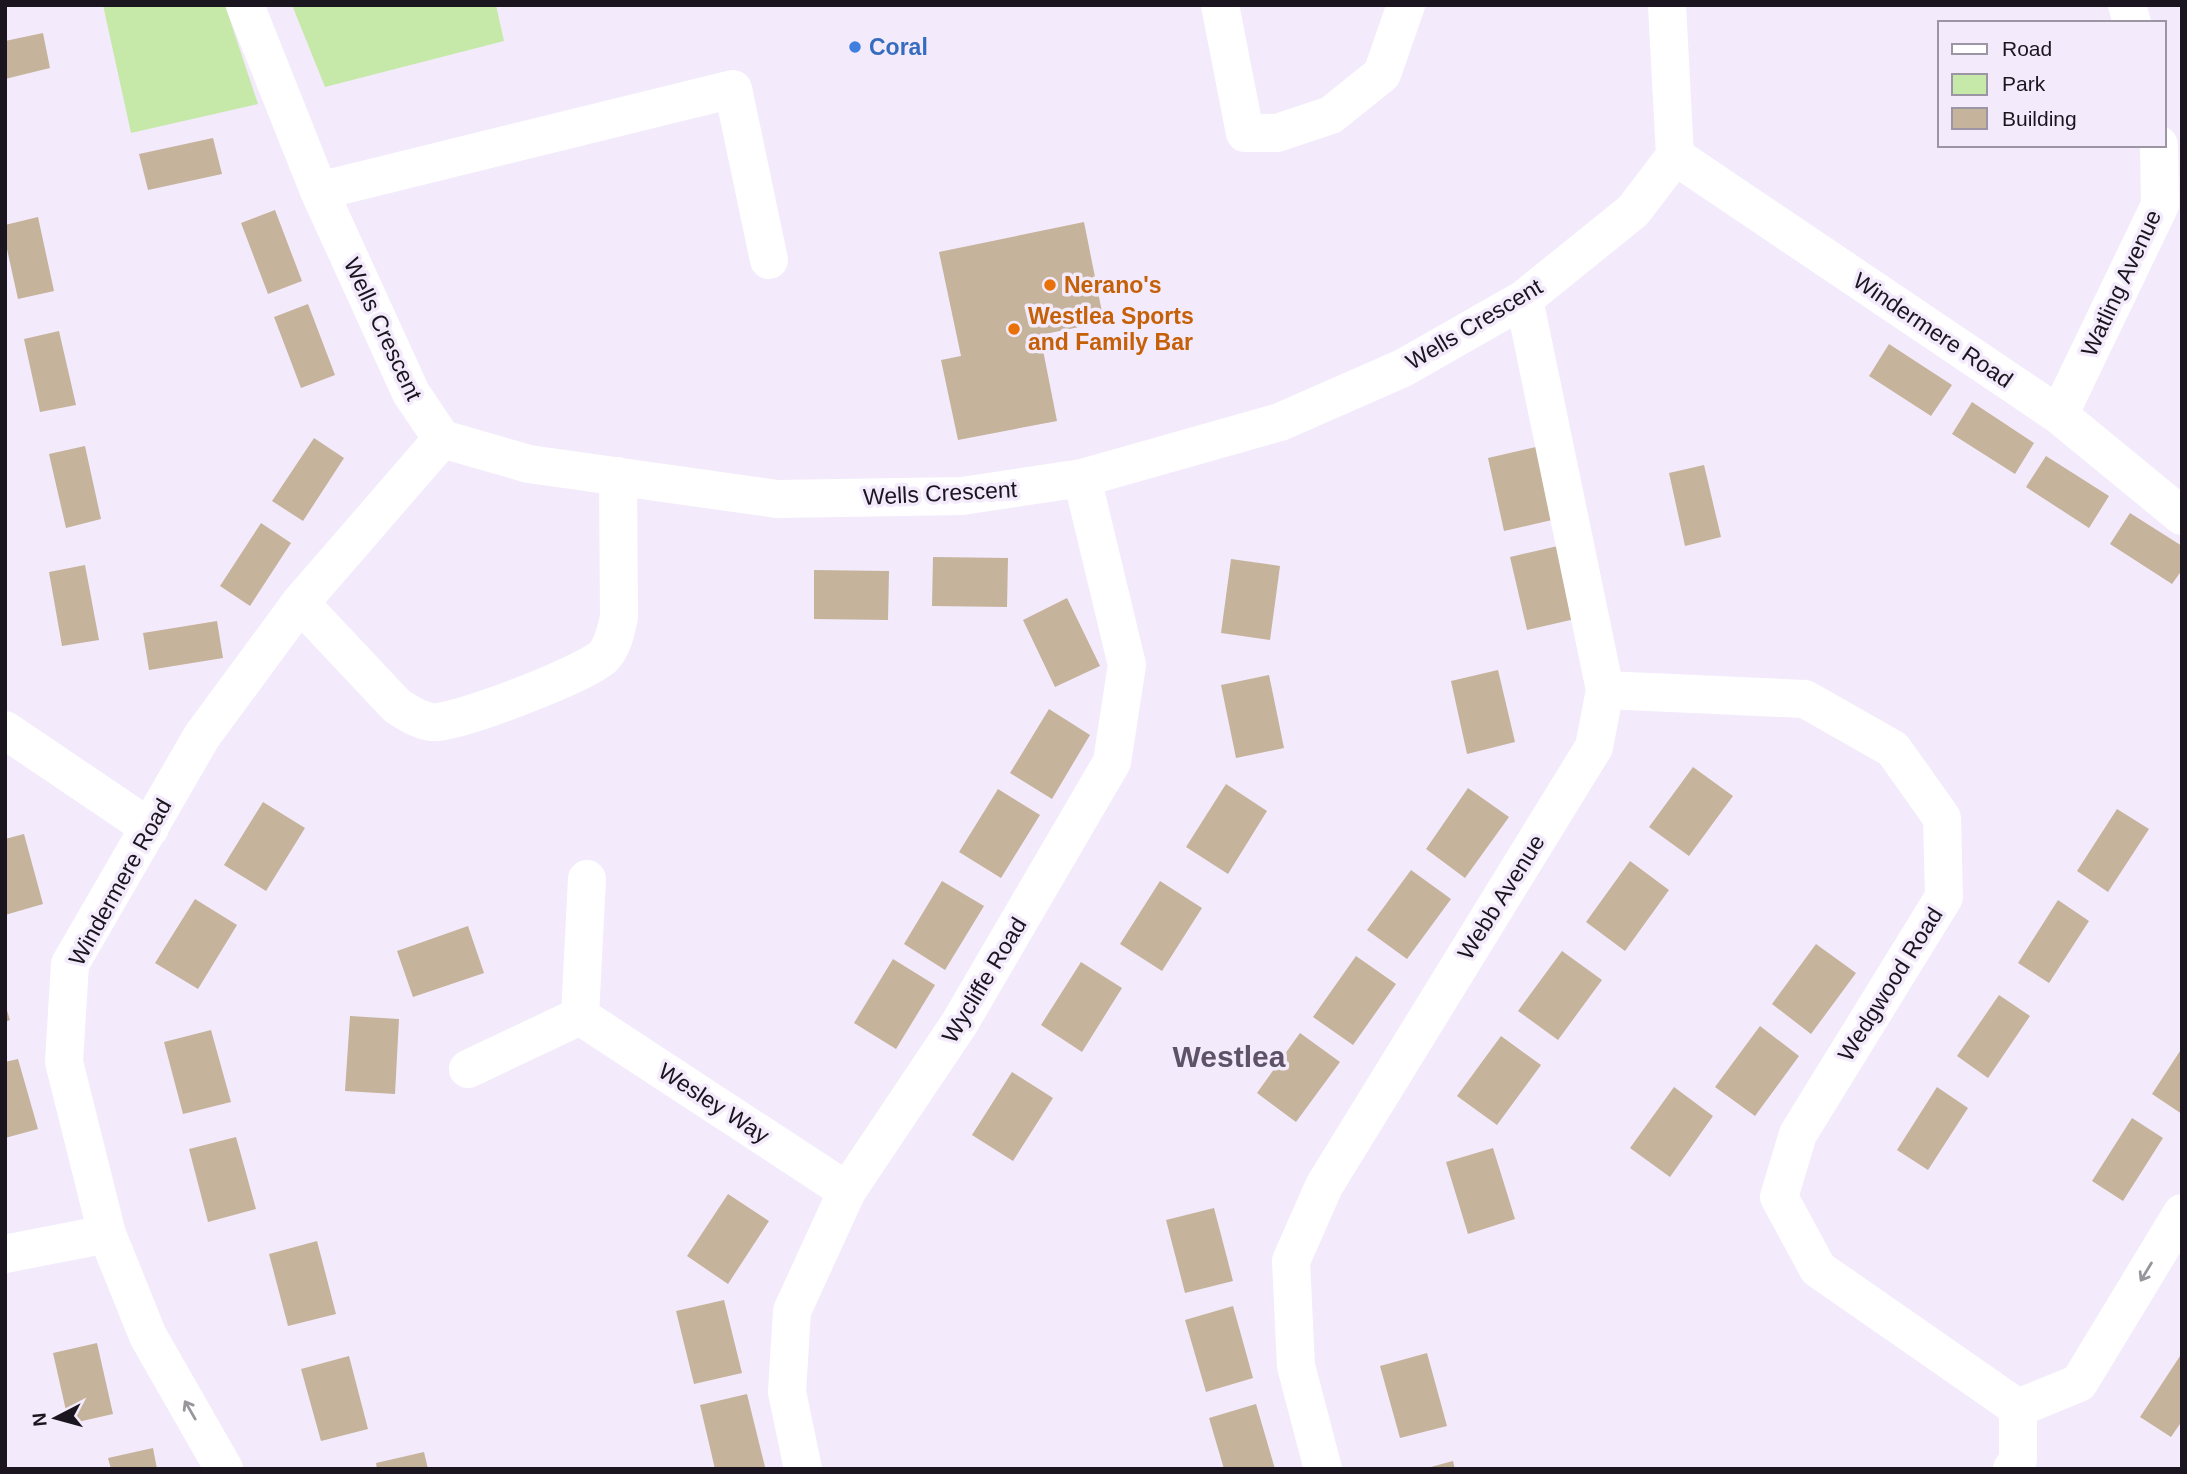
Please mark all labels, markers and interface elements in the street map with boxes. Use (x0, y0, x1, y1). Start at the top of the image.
legend (1938, 21, 2166, 147)
place label: Coral (869, 34, 928, 60)
text: Road (2002, 37, 2052, 60)
marker: Coral (847, 39, 863, 55)
text: Park (2002, 72, 2046, 95)
text: Building (2002, 107, 2077, 130)
street label: Watling Avenue (2076, 206, 2166, 360)
street label: Wells Crescent (339, 254, 428, 405)
street label: Windermere Road (1848, 267, 2018, 393)
place label: Nerano's (1064, 272, 1162, 298)
street label: Wells Crescent (1401, 273, 1547, 375)
marker: Nerano's (1042, 277, 1058, 293)
place label: Westlea Sports and Family Bar (1028, 303, 1194, 355)
marker: Westlea Sports and Family Bar (1006, 321, 1022, 337)
street label: Wells Crescent (862, 476, 1018, 510)
street label: Windermere Road (63, 794, 177, 970)
street label: Webb Avenue (1452, 830, 1550, 964)
street label: Wedgwood Road (1832, 902, 1948, 1066)
street label: Wycliffe Road (936, 913, 1032, 1047)
district label: Westlea (1173, 1040, 1286, 1073)
street label: Wesley Way (654, 1058, 775, 1149)
one-way arrow (2139, 1261, 2153, 1281)
north arrow (21, 1383, 91, 1453)
one-way arrow (183, 1400, 197, 1420)
text: N (28, 1412, 51, 1428)

